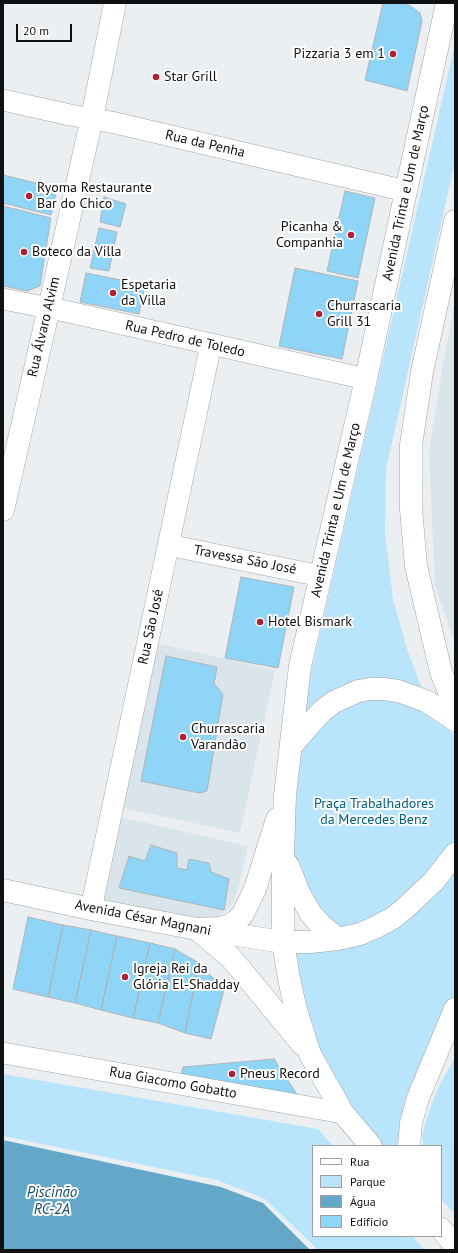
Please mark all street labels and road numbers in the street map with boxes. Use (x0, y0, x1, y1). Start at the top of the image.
street label: Avenida Trinta e Um de Março (379, 104, 433, 282)
street label: Rua da Penha (163, 127, 247, 161)
street label: Rua Álvaro Alvim (24, 275, 64, 379)
street label: Rua Pedro de Toledo (123, 317, 247, 361)
street label: Avenida Trinta e Um de Março (308, 421, 364, 599)
street label: Travessa São José (192, 542, 298, 578)
street label: Rua São José (135, 588, 167, 666)
street label: Avenida César Magnani (73, 897, 213, 939)
street label: Rua Giacomo Gobatto (108, 1064, 238, 1102)

